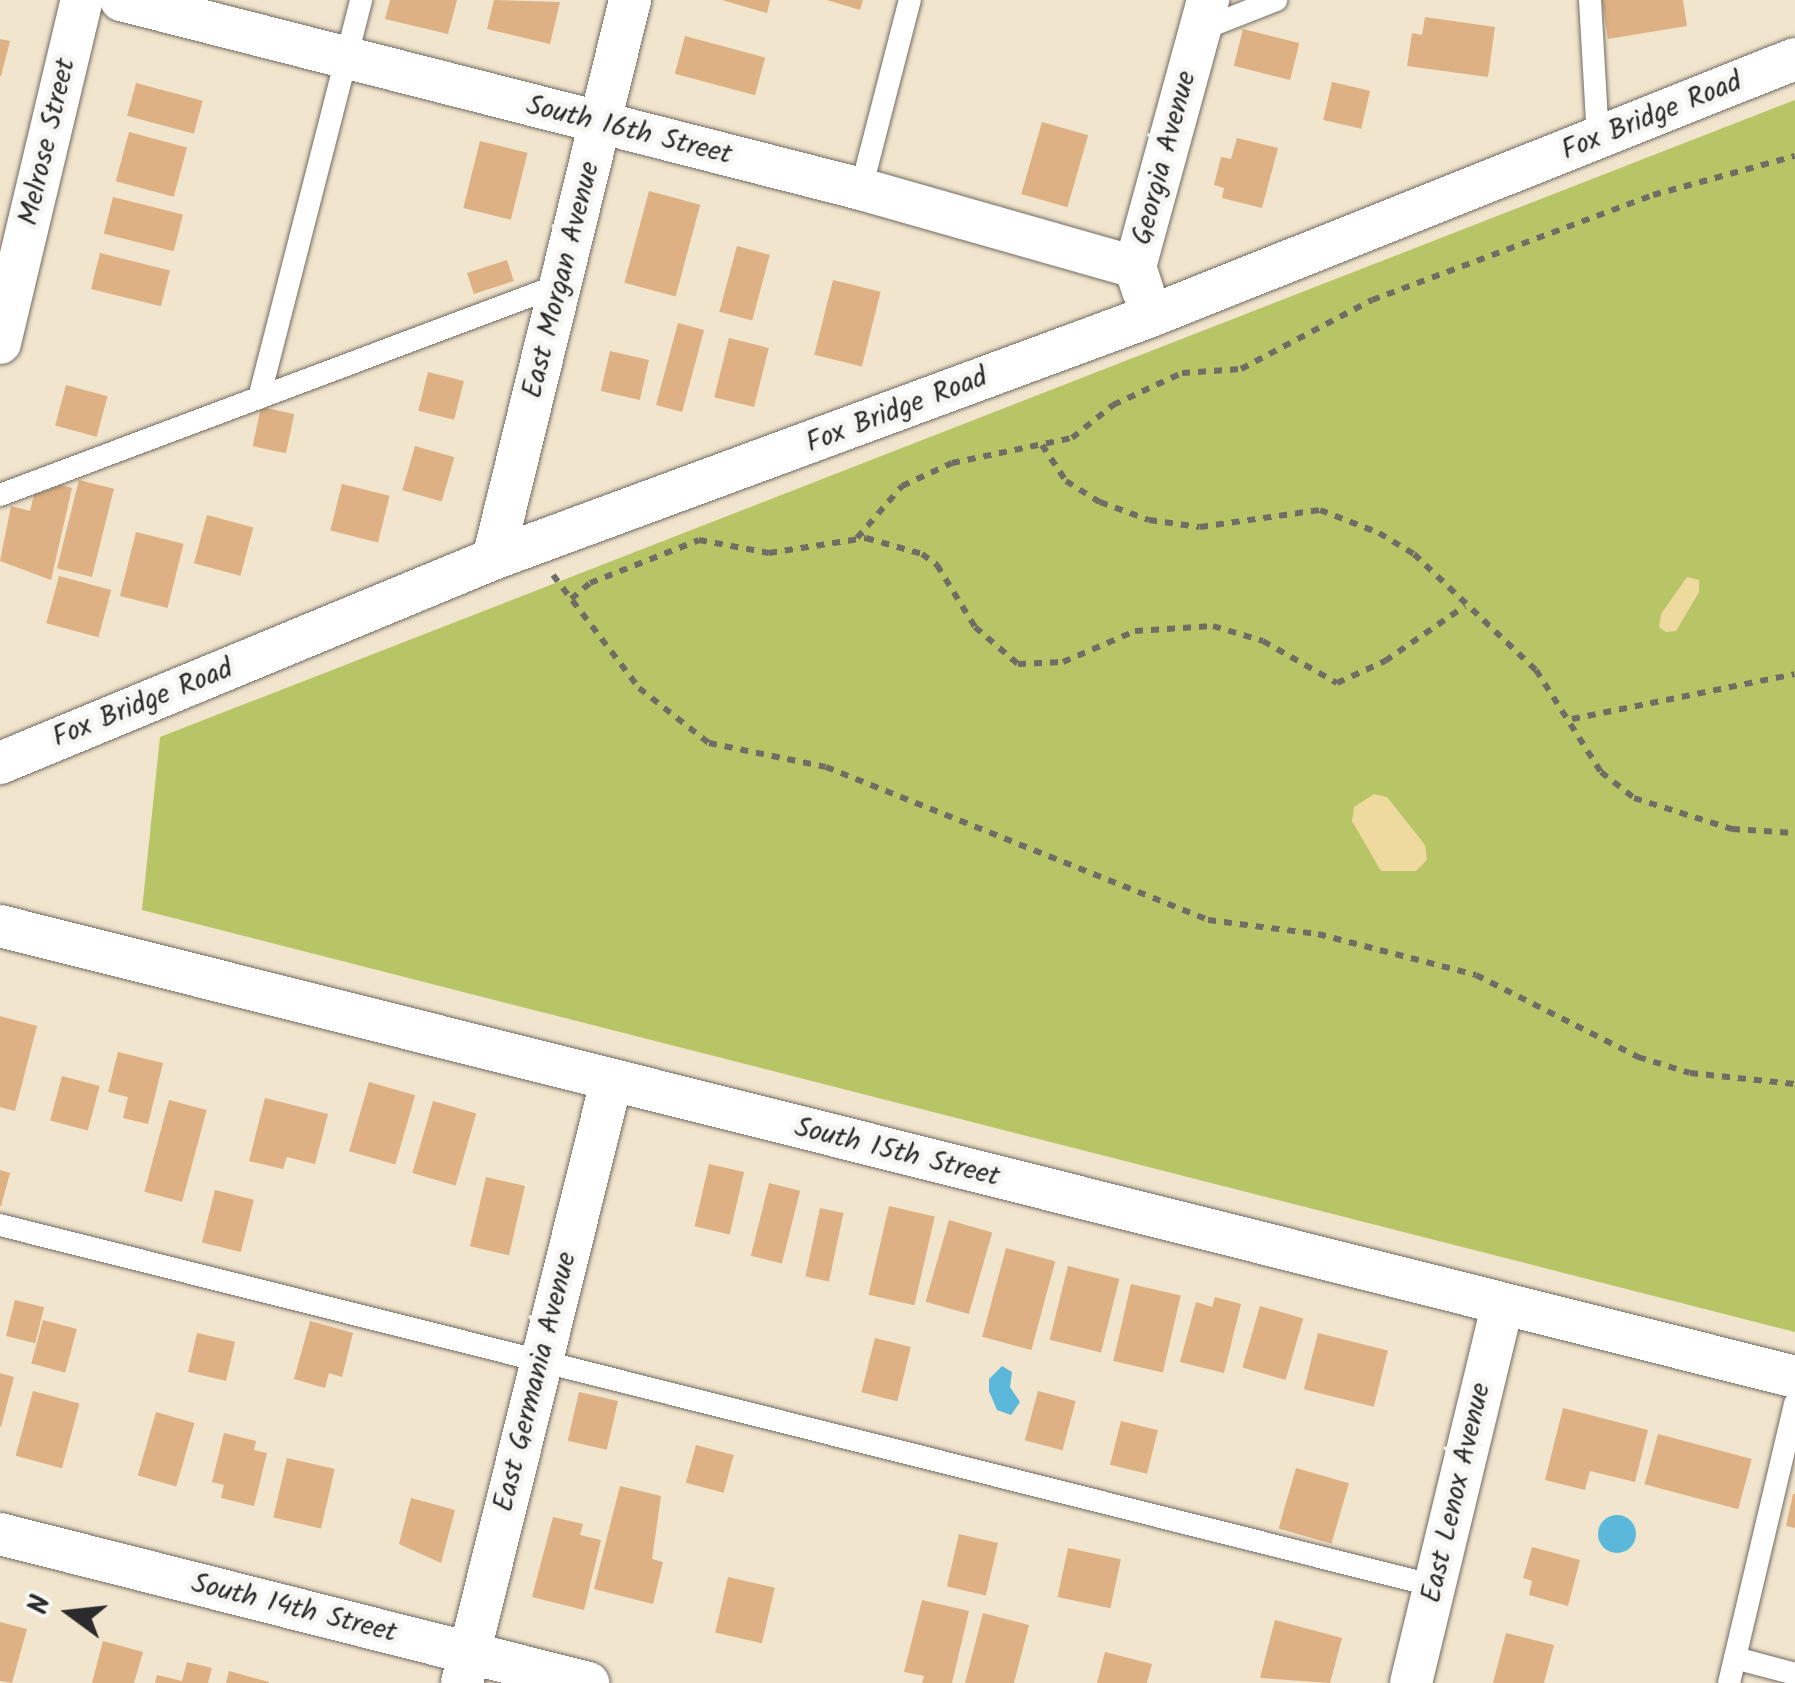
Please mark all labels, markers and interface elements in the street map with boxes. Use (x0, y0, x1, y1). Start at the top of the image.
street label: Melrose Street (12, 55, 84, 229)
street label: Fox Bridge Road (1557, 66, 1747, 168)
street label: Georgia Avenue (1126, 67, 1204, 249)
street label: South 16th Street (523, 89, 735, 173)
street label: East Morgan Avenue (516, 158, 608, 402)
street label: Fox Bridge Road (802, 361, 992, 461)
street label: Fox Bridge Road (48, 653, 238, 755)
street label: South 15th Street (791, 1111, 1003, 1195)
street label: East Germania Avenue (487, 1249, 585, 1515)
street label: East Lenox Avenue (1415, 1380, 1499, 1606)
north arrow (20, 1563, 120, 1663)
street label: South 14th Street (188, 1567, 400, 1651)
text: N (17, 1591, 65, 1619)

